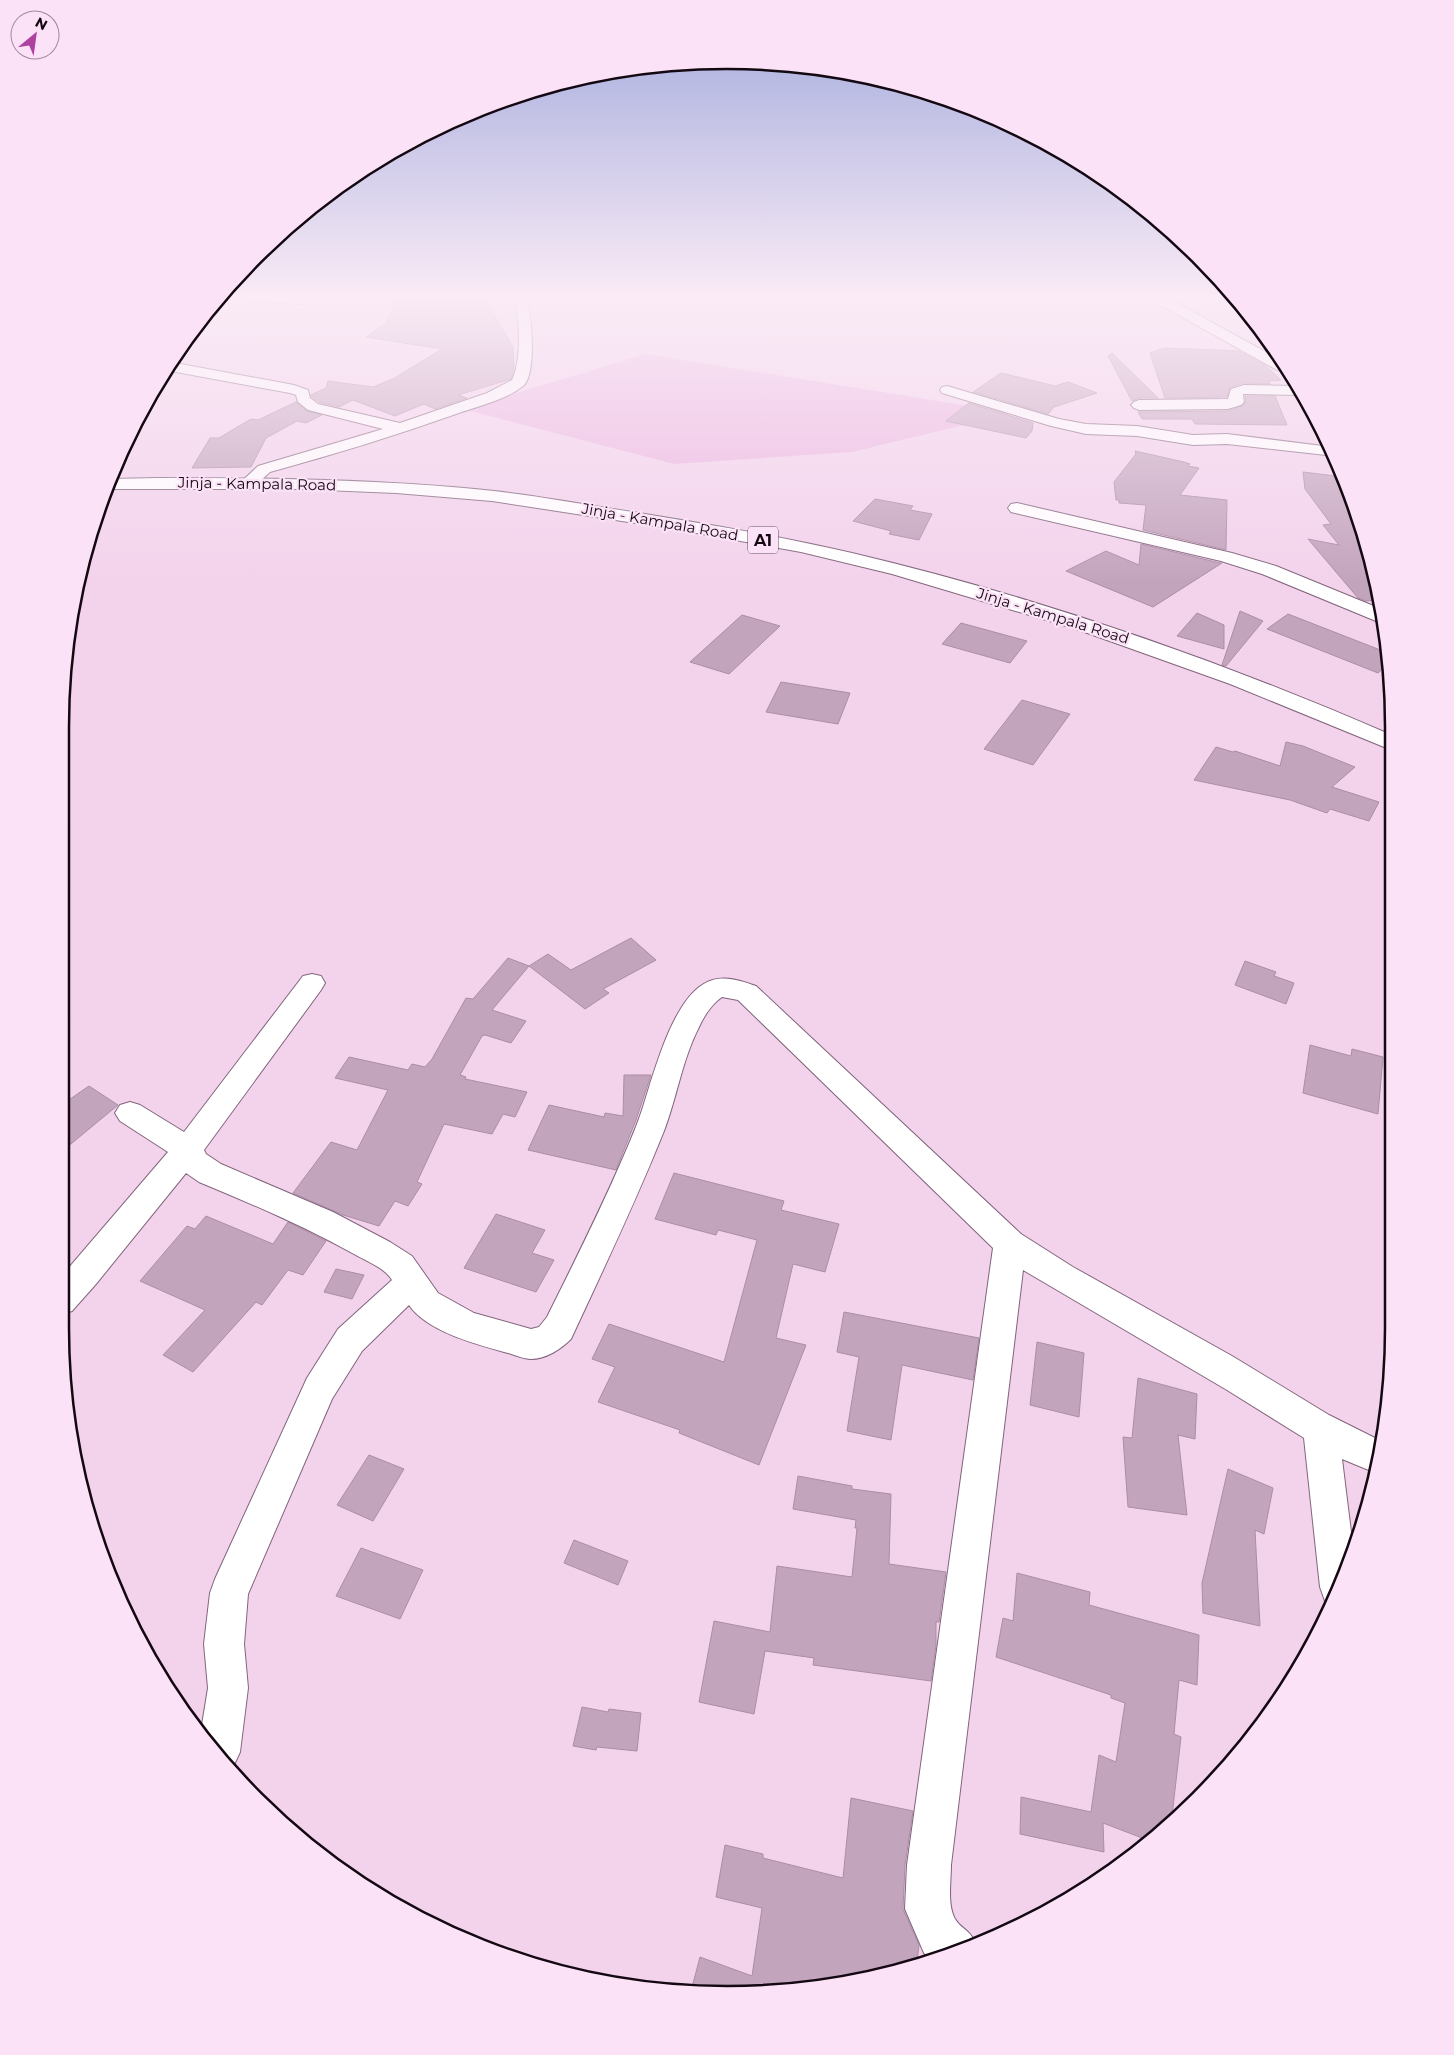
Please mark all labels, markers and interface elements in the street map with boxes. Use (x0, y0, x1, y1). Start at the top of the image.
north arrow (10, 10, 60, 60)
text: N (32, 13, 51, 34)
street label: Jinja - Kampala Road (177, 473, 336, 494)
street label: Jinja - Kampala Road (579, 498, 740, 545)
road number: A1 (748, 526, 778, 554)
street label: Jinja - Kampala Road (974, 583, 1132, 648)

